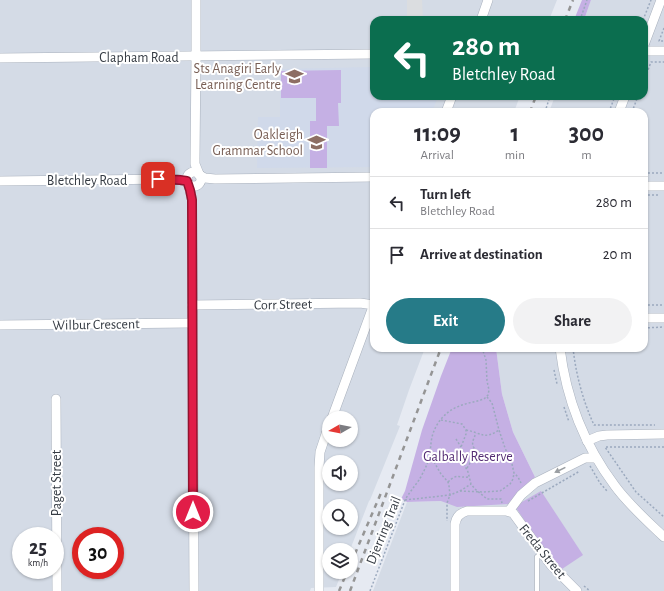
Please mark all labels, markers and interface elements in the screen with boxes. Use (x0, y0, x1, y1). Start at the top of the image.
icon: left (386, 32, 438, 84)
text: 280 m (452, 33, 520, 61)
street label: Clapham Road (99, 51, 179, 65)
place label: Sts Anagiri Early Learning Centre (194, 62, 281, 92)
school or university icon: Sts Anagiri Early Learning Centre (284, 66, 304, 86)
text: Bletchley Road (452, 66, 555, 84)
text: 11:09 (414, 122, 461, 146)
text: 1 (510, 122, 519, 146)
text: 300 (569, 122, 604, 146)
place label: Oakleigh Grammar School (213, 128, 303, 158)
school or university icon: Oakleigh Grammar School (306, 132, 326, 152)
text: Arrival (421, 149, 454, 162)
text: min (505, 149, 525, 162)
text: m (581, 149, 592, 162)
pin (141, 162, 175, 196)
icon: arrive (147, 168, 169, 190)
street label: Bletchley Road (47, 174, 127, 188)
text: Turn left (420, 187, 471, 202)
icon: left (386, 192, 408, 214)
text: 280 m (596, 195, 632, 210)
text: Bletchley Road (420, 205, 495, 218)
icon: arrive (386, 244, 408, 266)
text: Arrive at destination (420, 247, 543, 262)
text: 20 m (603, 247, 632, 262)
street label: Corr Street (254, 297, 313, 313)
button: Exit (386, 298, 505, 344)
button: Share (513, 298, 632, 344)
street label: Wilbur Crescent (52, 317, 140, 333)
north arrow (322, 411, 358, 447)
map controls (322, 411, 358, 579)
street label: Paget Street (50, 449, 64, 516)
park label: Galbally Reserve (423, 450, 513, 464)
button: sound (322, 455, 358, 491)
one-way arrow (554, 467, 566, 473)
position arrow (172, 491, 214, 533)
street label: Djerring Trail (364, 494, 404, 566)
button: search (322, 499, 358, 535)
street label: Freda Street (516, 522, 569, 582)
speed limit sign: 30 (72, 527, 124, 579)
text: 25 (29, 538, 47, 558)
button: layers (322, 543, 358, 579)
text: km/h (28, 558, 48, 568)

